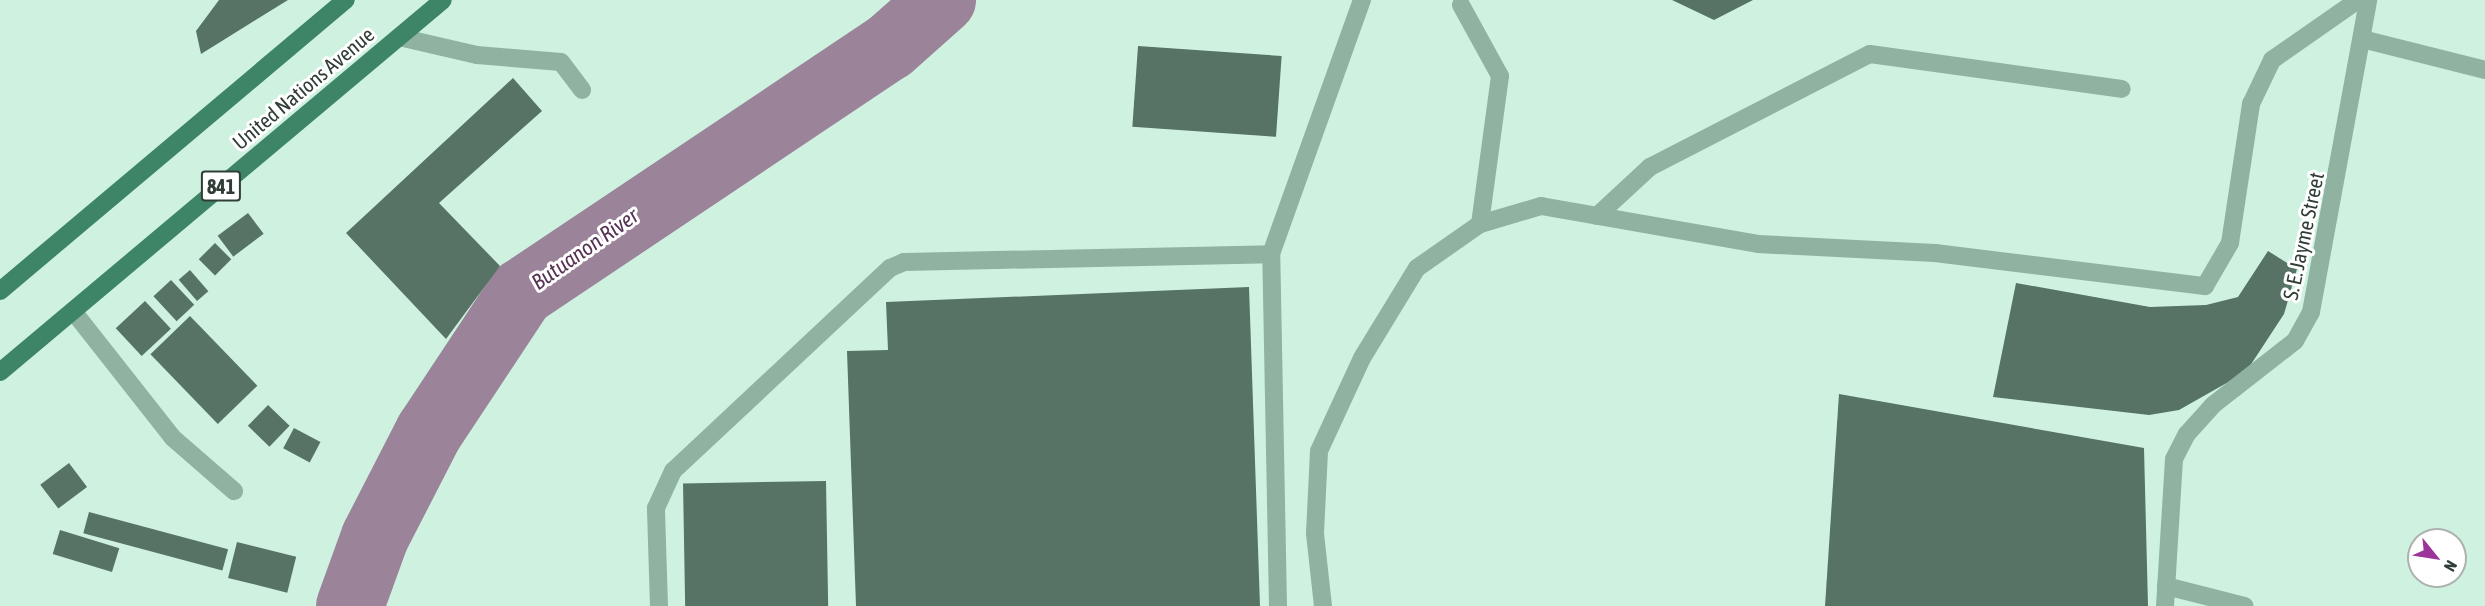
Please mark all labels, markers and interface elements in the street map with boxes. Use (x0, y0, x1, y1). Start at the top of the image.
street label: United Nations Avenue (227, 21, 379, 155)
road number: 841 (200, 169, 242, 203)
street label: S. E. Jayme Street (2277, 170, 2329, 302)
water label: Butuanon River (527, 203, 643, 295)
north arrow (2407, 528, 2467, 588)
text: N (2441, 557, 2461, 575)

